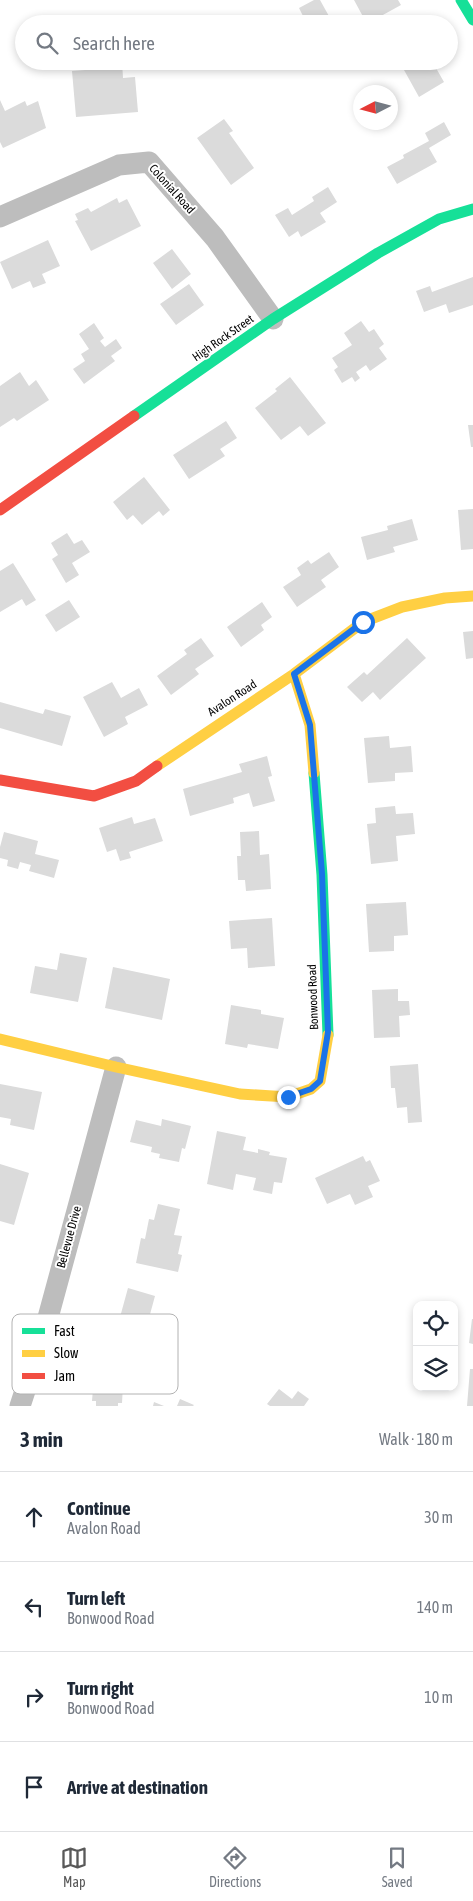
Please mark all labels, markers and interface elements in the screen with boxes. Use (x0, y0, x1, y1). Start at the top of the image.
search box (15, 15, 458, 70)
icon: search (33, 29, 61, 57)
text: Search here (73, 32, 155, 54)
north arrow (353, 85, 398, 130)
street label: Colonial Road (146, 161, 198, 217)
street label: High Rock Street (190, 311, 257, 364)
route start (352, 611, 375, 634)
street label: Avalon Road (205, 677, 259, 719)
street label: Bonwood Road (305, 964, 321, 1030)
route end (277, 1086, 300, 1109)
street label: Bellevue Drive (54, 1204, 84, 1270)
map controls (413, 1301, 458, 1391)
button: locate (413, 1301, 458, 1346)
legend (12, 1314, 178, 1394)
text: Fast (54, 1323, 75, 1339)
text: Slow (54, 1345, 79, 1361)
button: layers (413, 1346, 458, 1391)
text: Jam (54, 1368, 75, 1384)
text: 3 min (20, 1427, 63, 1451)
text: Walk · 180 m (379, 1430, 453, 1448)
text: Continue (67, 1497, 131, 1519)
icon: ahead (20, 1503, 48, 1531)
text: 30 m (424, 1508, 453, 1526)
text: Avalon Road (67, 1519, 141, 1537)
text: Turn left (67, 1587, 125, 1609)
icon: left (20, 1593, 48, 1621)
text: 140 m (417, 1598, 453, 1616)
text: Bonwood Road (67, 1609, 155, 1627)
text: Turn right (67, 1677, 134, 1699)
icon: right (20, 1683, 48, 1711)
text: 10 m (424, 1688, 453, 1706)
text: Bonwood Road (67, 1699, 155, 1717)
icon: arrive (20, 1773, 48, 1801)
text: Arrive at destination (67, 1776, 208, 1798)
tab: Map (60, 1844, 88, 1890)
tab: Directions (209, 1844, 261, 1890)
tab: Saved (382, 1844, 413, 1890)

